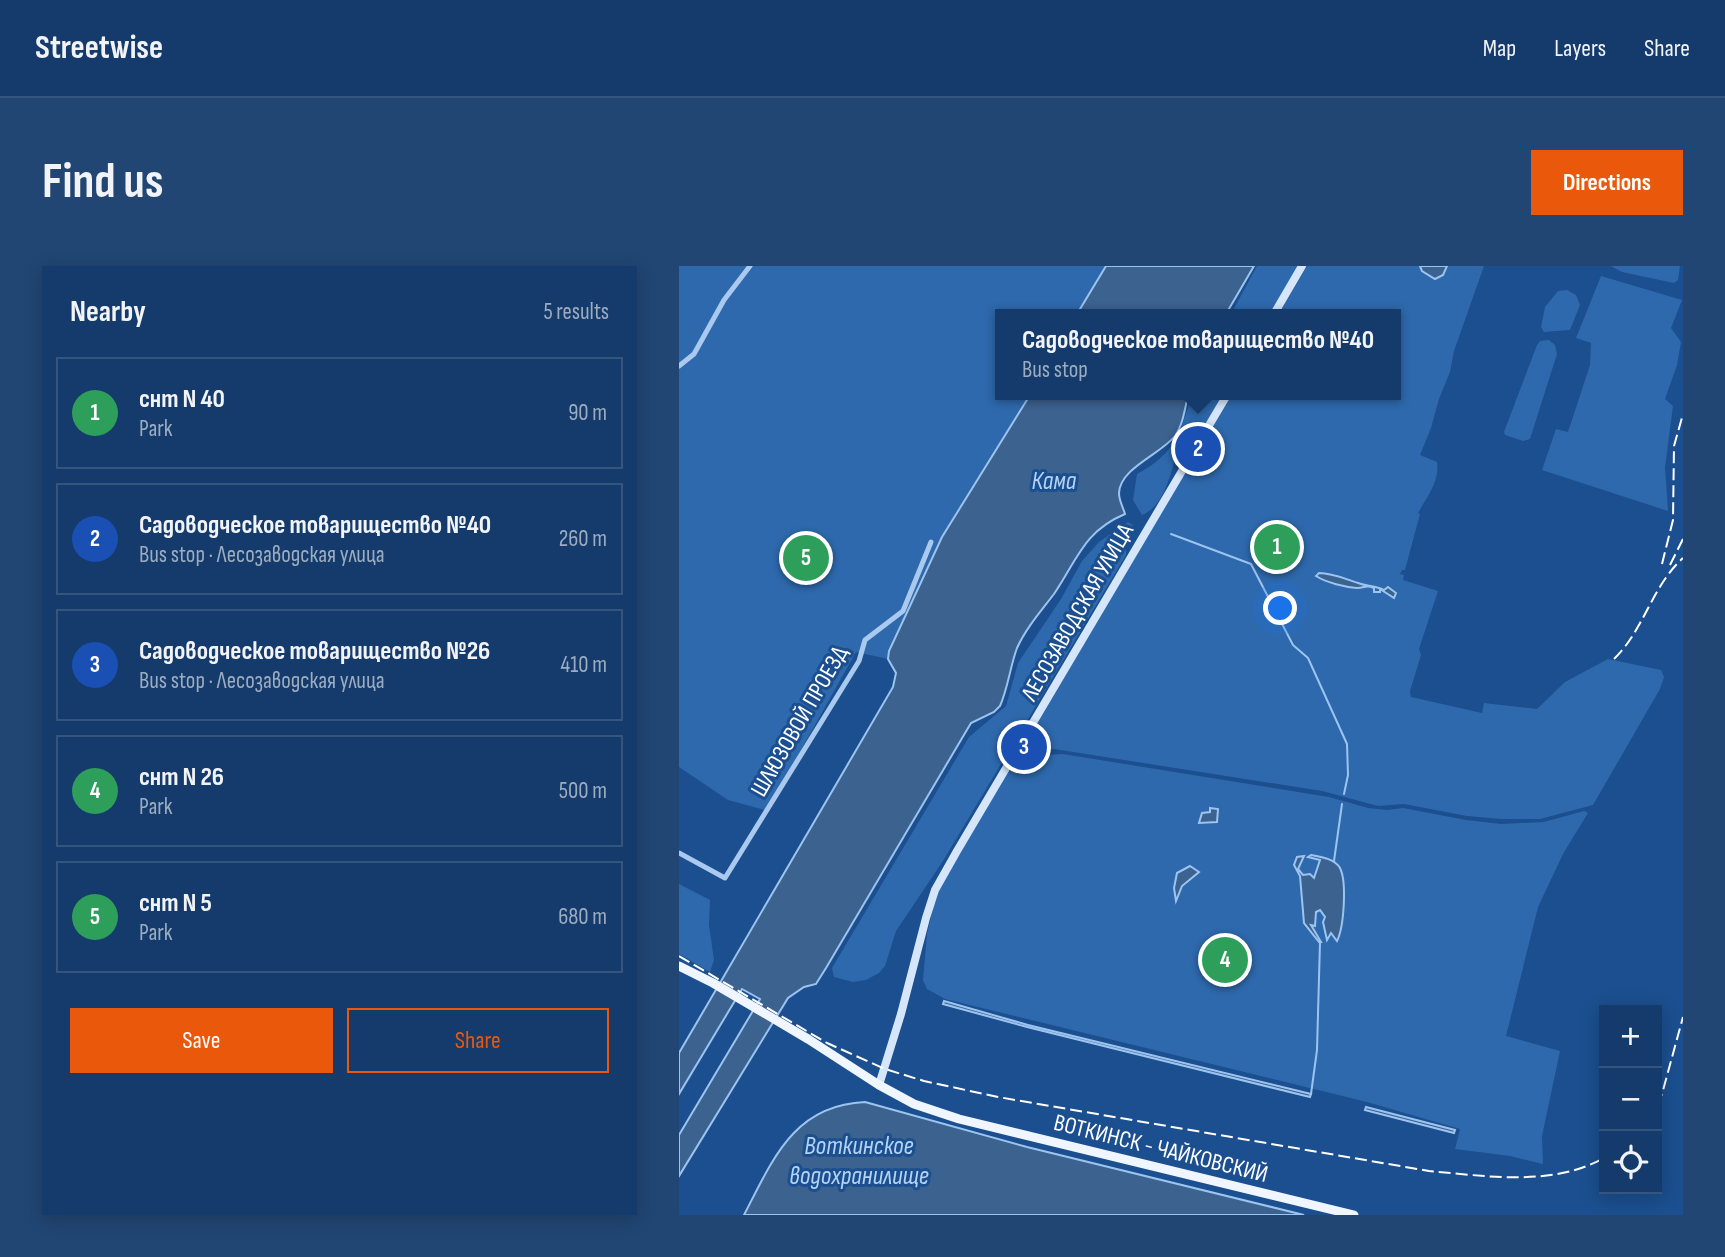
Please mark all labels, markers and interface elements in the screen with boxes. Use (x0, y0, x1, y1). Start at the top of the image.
text: Streetwise (35, 28, 163, 68)
text: Map (1483, 34, 1516, 63)
text: Layers (1554, 34, 1606, 63)
text: Share (1644, 34, 1690, 63)
button: Directions (1531, 150, 1683, 215)
text: Find us (42, 153, 164, 212)
text: Nearby (70, 294, 146, 330)
text: 5 results (543, 298, 609, 326)
popup (995, 309, 1401, 400)
text: Садоводческое товарищество №40 (1022, 325, 1374, 356)
text: Bus stop (1022, 356, 1088, 384)
text: снт N 40 (139, 384, 225, 415)
text: 1 (90, 399, 100, 427)
text: 90 m (568, 399, 607, 427)
text: Park (139, 415, 173, 443)
pin: 2 (1175, 423, 1221, 475)
water label: Кама (1032, 466, 1077, 497)
text: Садоводческое товарищество №40 (139, 510, 491, 541)
street label: ЛЕСОЗАВОДСКАЯ УЛИЦА (1014, 518, 1140, 707)
pin: 1 (1254, 521, 1300, 573)
text: 2 (90, 525, 100, 553)
text: 260 m (559, 525, 607, 553)
pin: 5 (783, 532, 829, 584)
text: Bus stop · Лесозаводская улица (139, 541, 385, 569)
your location (1263, 591, 1297, 625)
text: Садоводческое товарищество №26 (139, 636, 490, 667)
street label: ШЛЮЗОВОЙ ПРОЕЗД (745, 640, 855, 802)
text: 3 (90, 651, 100, 679)
text: 410 m (561, 651, 607, 679)
text: Bus stop · Лесозаводская улица (139, 667, 385, 695)
pin: 3 (1001, 721, 1047, 773)
text: снт N 26 (139, 762, 224, 793)
text: 4 (90, 777, 100, 805)
text: 500 m (559, 777, 607, 805)
text: Park (139, 793, 173, 821)
text: снт N 5 (139, 888, 212, 919)
text: 5 (90, 903, 100, 931)
text: 680 m (558, 903, 607, 931)
text: Park (139, 919, 173, 947)
pin: 4 (1202, 934, 1248, 986)
map controls (1599, 1005, 1662, 1194)
button: + (1599, 1005, 1662, 1068)
button: Save (70, 1008, 333, 1073)
button: Share (347, 1008, 609, 1073)
button: − (1599, 1068, 1662, 1131)
street label: ВОТКИНСК - ЧАЙКОВСКИЙ (1051, 1108, 1271, 1189)
water label: Воткинское водохранилище (789, 1131, 929, 1192)
button: locate (1599, 1131, 1662, 1194)

